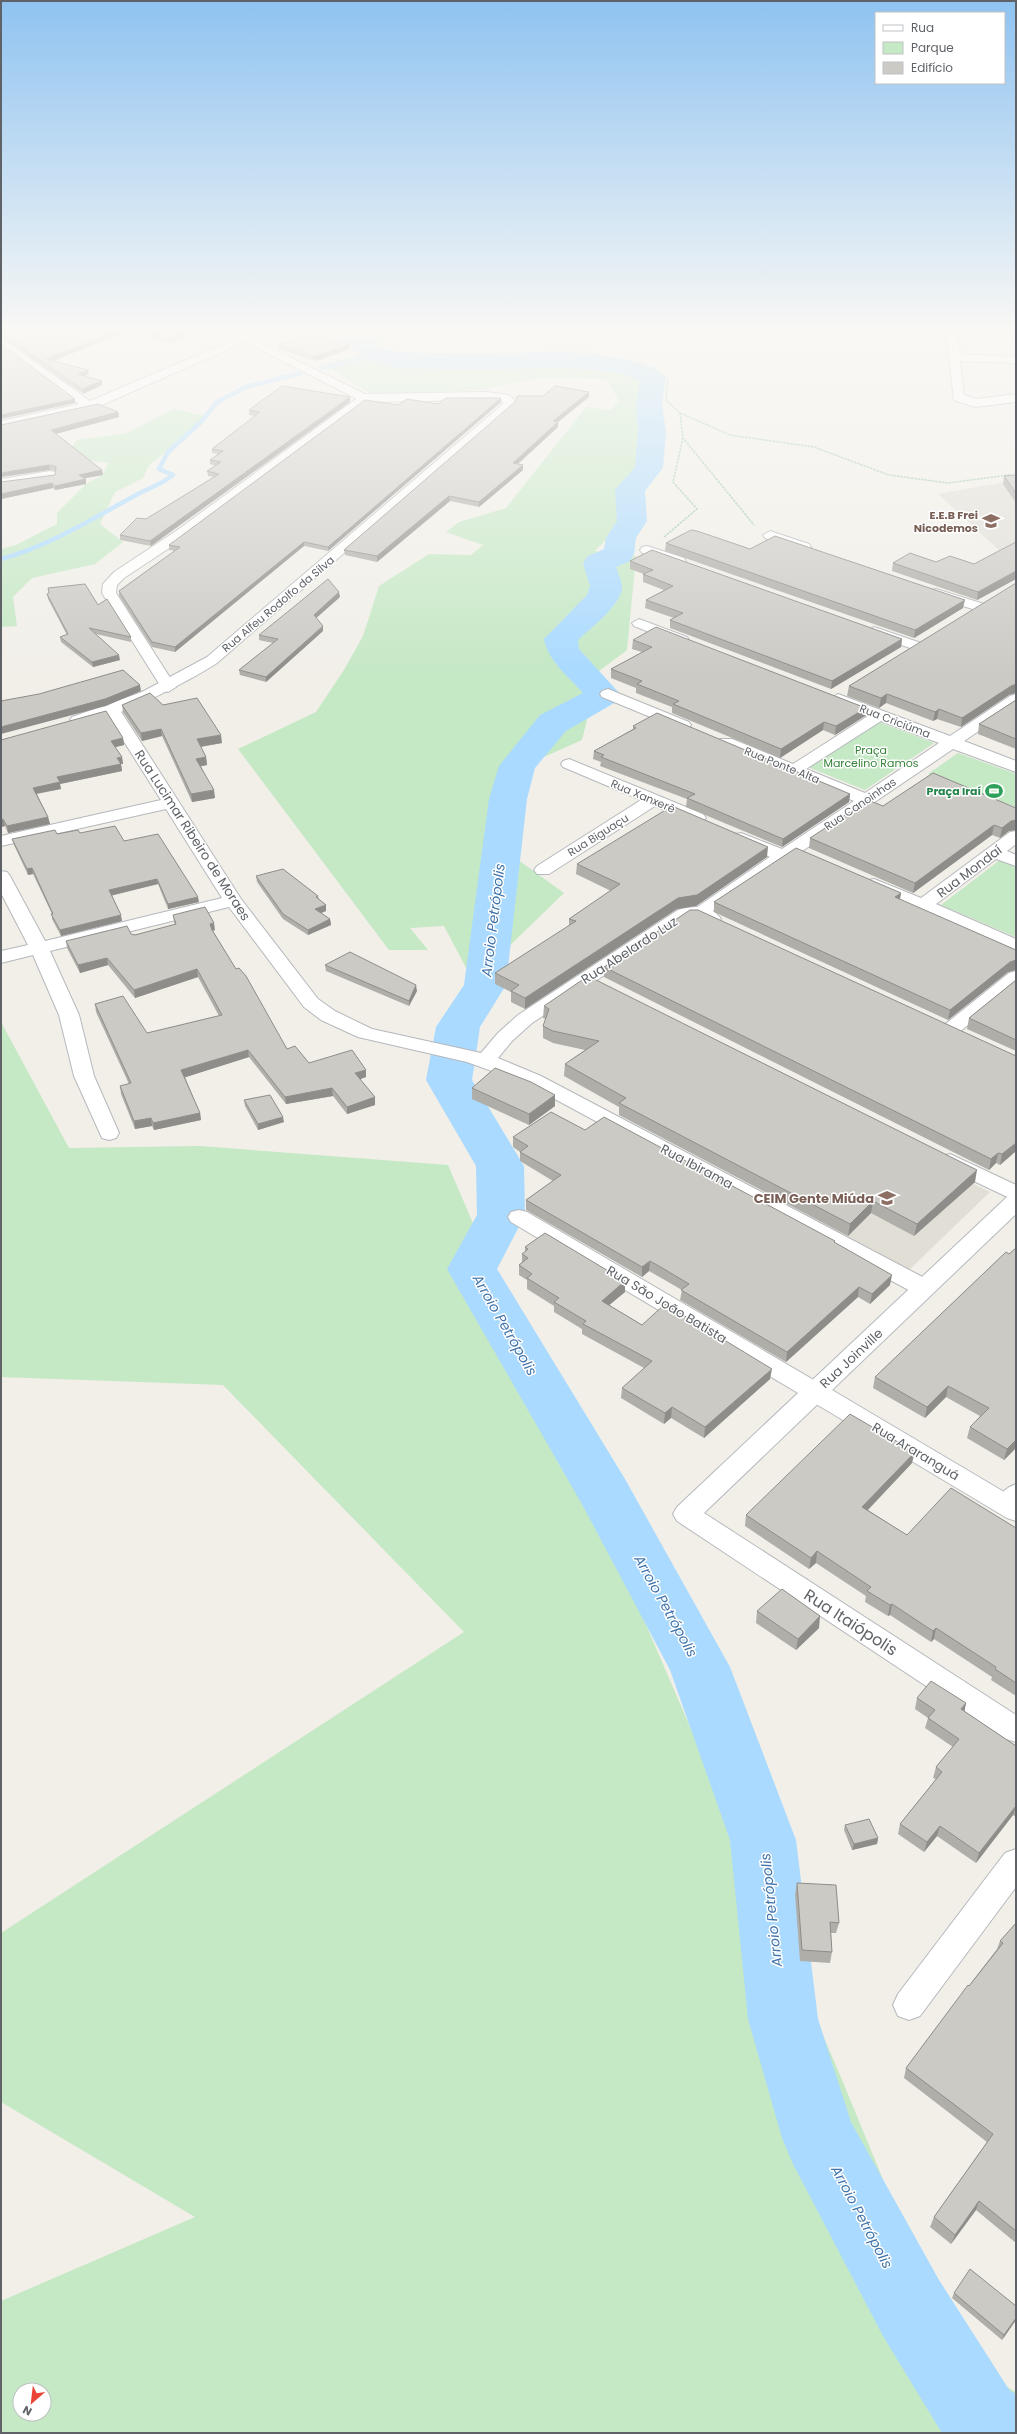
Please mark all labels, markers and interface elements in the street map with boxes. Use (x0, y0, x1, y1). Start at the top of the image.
legend (875, 12, 1005, 84)
text: Rua (911, 19, 934, 36)
text: Parque (911, 39, 954, 56)
text: Edifício (911, 59, 953, 76)
place label: E.E.B Frei Nicodemos (914, 507, 978, 536)
school or university icon: E.E.B Frei Nicodemos (981, 511, 1001, 531)
street label: Rua Alfeu Rodolfo da Silva (218, 552, 338, 656)
street label: Rua Criciúma (857, 700, 933, 742)
park label: Praça Marcelino Ramos (823, 742, 919, 771)
street label: Rua Ponte Alta (742, 743, 822, 787)
street label: Rua Lucimar Ribeiro de Moraes (130, 746, 255, 925)
street label: Rua Canoinhas (821, 774, 900, 834)
street label: Rua Xanxerê (608, 775, 678, 817)
sports icon: Praça Iraí (984, 781, 1004, 801)
place label: Praça Iraí (927, 783, 981, 799)
street label: Rua Biguaçu (564, 810, 632, 860)
street label: Rua Mondaí (933, 841, 1006, 902)
water label: Arroio Petrópolis (476, 862, 510, 979)
street label: Rua Abelardo Luz (577, 912, 681, 989)
street label: Rua Ibirama (657, 1139, 736, 1193)
school or university icon: CEIM Gente Miúda (877, 1188, 897, 1208)
place label: CEIM Gente Miúda (754, 1189, 874, 1208)
street label: Rua São João Batista (603, 1261, 731, 1348)
water label: Arroio Petrópolis (467, 1270, 542, 1379)
street label: Rua Joinville (816, 1324, 887, 1393)
street label: Rua Araranguá (869, 1418, 963, 1485)
water label: Arroio Petrópolis (629, 1550, 702, 1661)
street label: Rua Itaiópolis (800, 1584, 902, 1661)
water label: Arroio Petrópolis (755, 1852, 787, 1969)
water label: Arroio Petrópolis (826, 2161, 898, 2272)
north arrow (12, 2382, 52, 2422)
text: N (20, 2402, 35, 2420)

